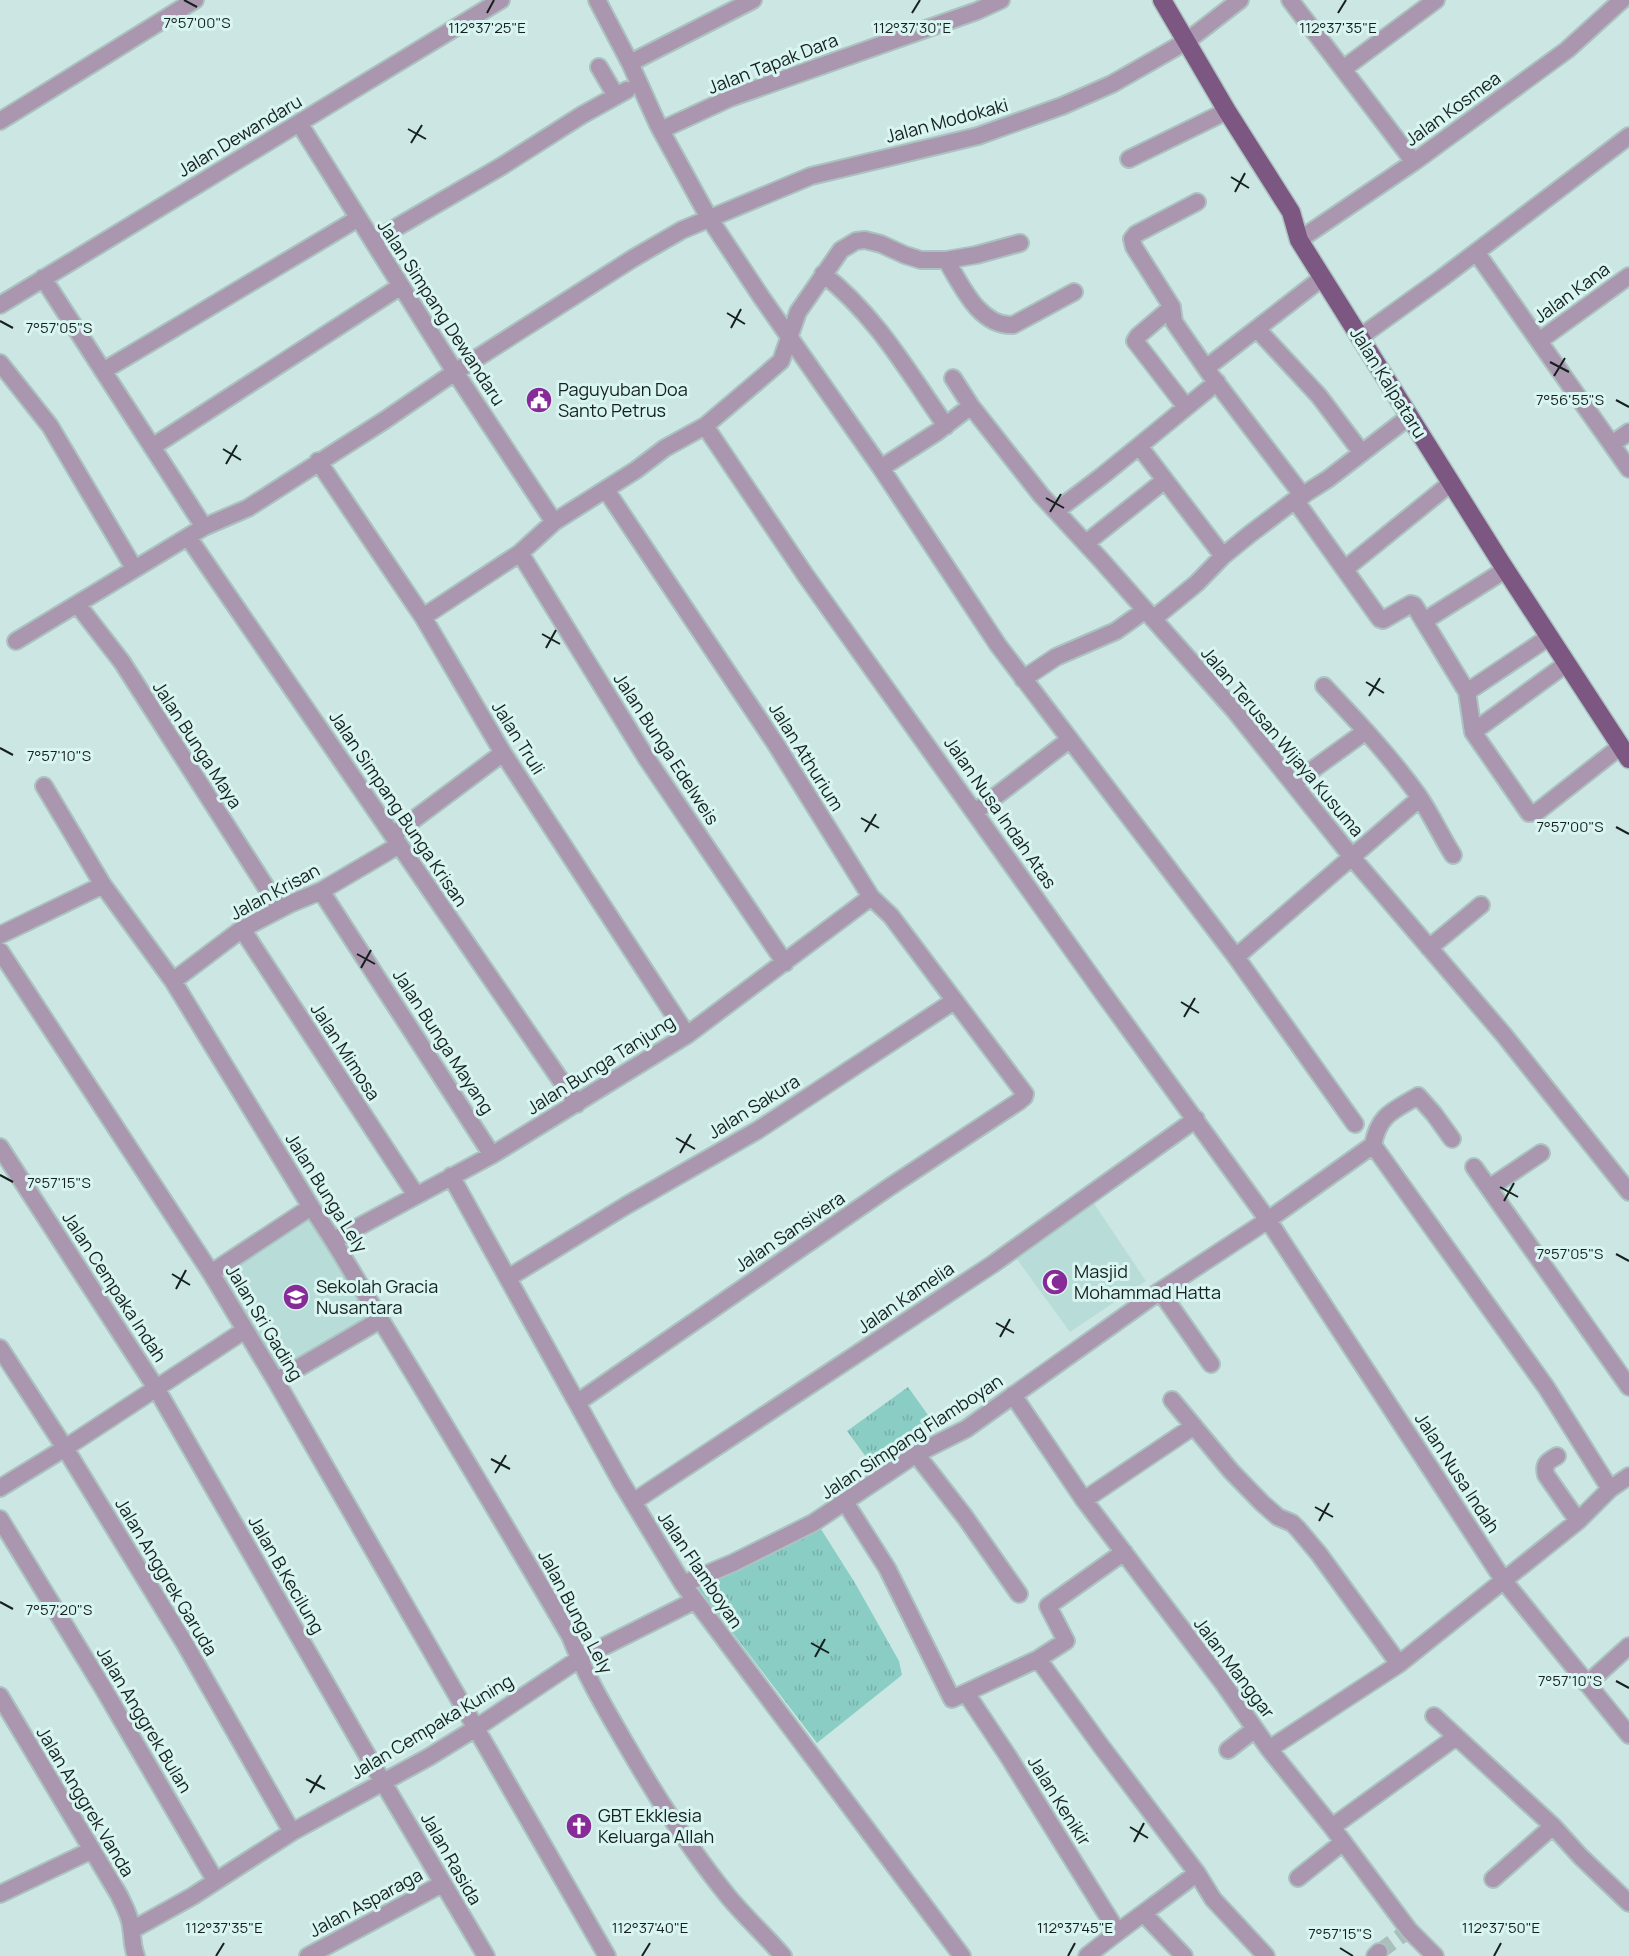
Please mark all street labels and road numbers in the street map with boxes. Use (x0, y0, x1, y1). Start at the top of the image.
street label: Jalan Tapak Dara (704, 27, 841, 99)
street label: Jalan Kosmea (1400, 65, 1505, 151)
street label: Jalan Dewandaru (173, 89, 306, 182)
street label: Jalan Modokaki (883, 92, 1011, 148)
street label: Jalan Simpang Dewandaru (373, 215, 511, 410)
street label: Jalan Kana (1529, 257, 1614, 328)
street label: Jalan Kalpataru (1345, 322, 1433, 443)
street label: Jalan Terusan Wijaya Kusuma (1196, 641, 1369, 841)
street label: Jalan Bunga Edelweis (609, 668, 725, 829)
street label: Jalan Bunga Maya (148, 676, 248, 813)
street label: Jalan Truli (487, 696, 551, 779)
street label: Jalan Athurium (764, 698, 850, 815)
street label: Jalan Simpang Bunga Krisan (324, 706, 473, 911)
street label: Jalan Nusa Indah Atas (939, 732, 1062, 893)
street label: Jalan Krisan (225, 857, 324, 925)
street label: Jalan Bunga Mayang (388, 964, 500, 1119)
street label: Jalan Mimosa (305, 998, 386, 1105)
street label: Jalan Bunga Tanjung (522, 1009, 679, 1119)
street label: Jalan Sakura (703, 1069, 804, 1144)
street label: Jalan Bunga Lely (280, 1128, 374, 1257)
street label: Jalan Sansivera (730, 1186, 849, 1277)
street label: Jalan Cempaka Indah (57, 1207, 172, 1366)
street label: Jalan Kamelia (852, 1256, 958, 1338)
street label: Jalan Sri Gading (221, 1260, 309, 1385)
street label: Jalan Simpang Flamboyan (816, 1368, 1007, 1504)
street label: Jalan Nusa Indah (1410, 1408, 1506, 1537)
street label: Jalan Anggrek Garuda (110, 1493, 224, 1660)
street label: Jalan Flamboyan (653, 1506, 749, 1633)
street label: Jalan B.Kecilung (243, 1511, 330, 1638)
street label: Jalan Bunga Lely (533, 1545, 619, 1678)
street label: Jalan Manggar (1189, 1612, 1281, 1723)
street label: Jalan Anggrek Bulan (92, 1642, 198, 1797)
street label: Jalan Cempaka Kuning (346, 1668, 517, 1784)
street label: Jalan Anggrek Vanda (32, 1722, 140, 1881)
street label: Jalan Kenikir (1023, 1751, 1097, 1850)
street label: Jalan Rasida (416, 1808, 488, 1909)
street label: Jalan Asparaga (305, 1862, 426, 1942)

